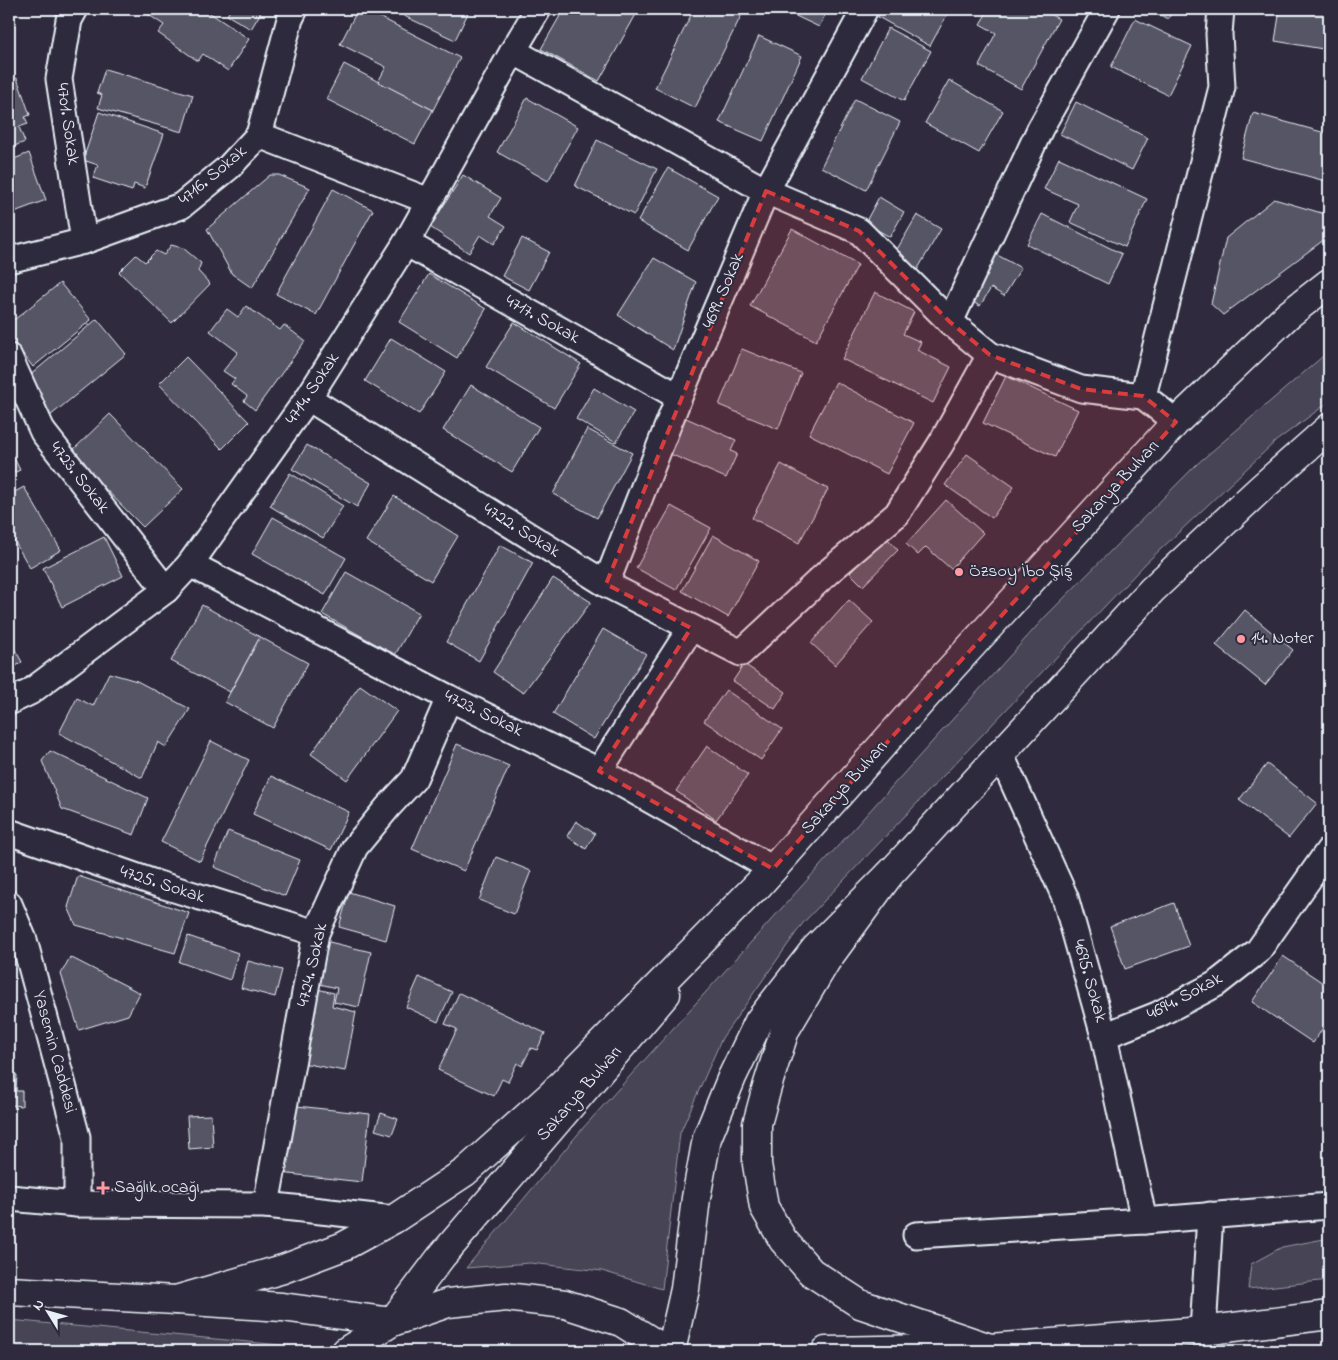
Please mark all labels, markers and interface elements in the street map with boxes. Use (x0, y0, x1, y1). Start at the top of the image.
street label: 4701. Sokak (48, 81, 86, 167)
street label: 4716. Sokak (173, 139, 253, 212)
street label: 4699. Sokak (696, 249, 752, 333)
street label: 4717. Sokak (500, 289, 584, 351)
street label: 4714. Sokak (279, 348, 347, 430)
street label: Sakarya Bulvarı (1066, 434, 1166, 540)
street label: 4723. Sokak (43, 436, 116, 520)
street label: 4722. Sokak (477, 497, 565, 565)
place label: Özsoy İbo Şiş (969, 559, 1073, 585)
marker: Özsoy İbo Şiş (953, 566, 965, 578)
place label: 14. Noter (1251, 626, 1314, 652)
marker: 14. Noter (1235, 633, 1247, 645)
street label: 4723. Sokak (439, 684, 527, 744)
street label: Sakarya Bulvarı (795, 735, 895, 841)
street label: 4725. Sokak (116, 859, 208, 911)
street label: 4724. Sokak (291, 920, 335, 1009)
street label: 4695. Sokak (1065, 937, 1113, 1026)
street label: 4694. Sokak (1143, 966, 1227, 1028)
street label: Yasemin Caddesi (25, 988, 83, 1116)
street label: Sakarya Bulvarı (531, 1040, 629, 1148)
place label: Sağlık ocağı (114, 1175, 200, 1202)
marker: Sağlık ocağı (96, 1181, 110, 1195)
north arrow (22, 1288, 72, 1338)
text: N (28, 1295, 50, 1315)

